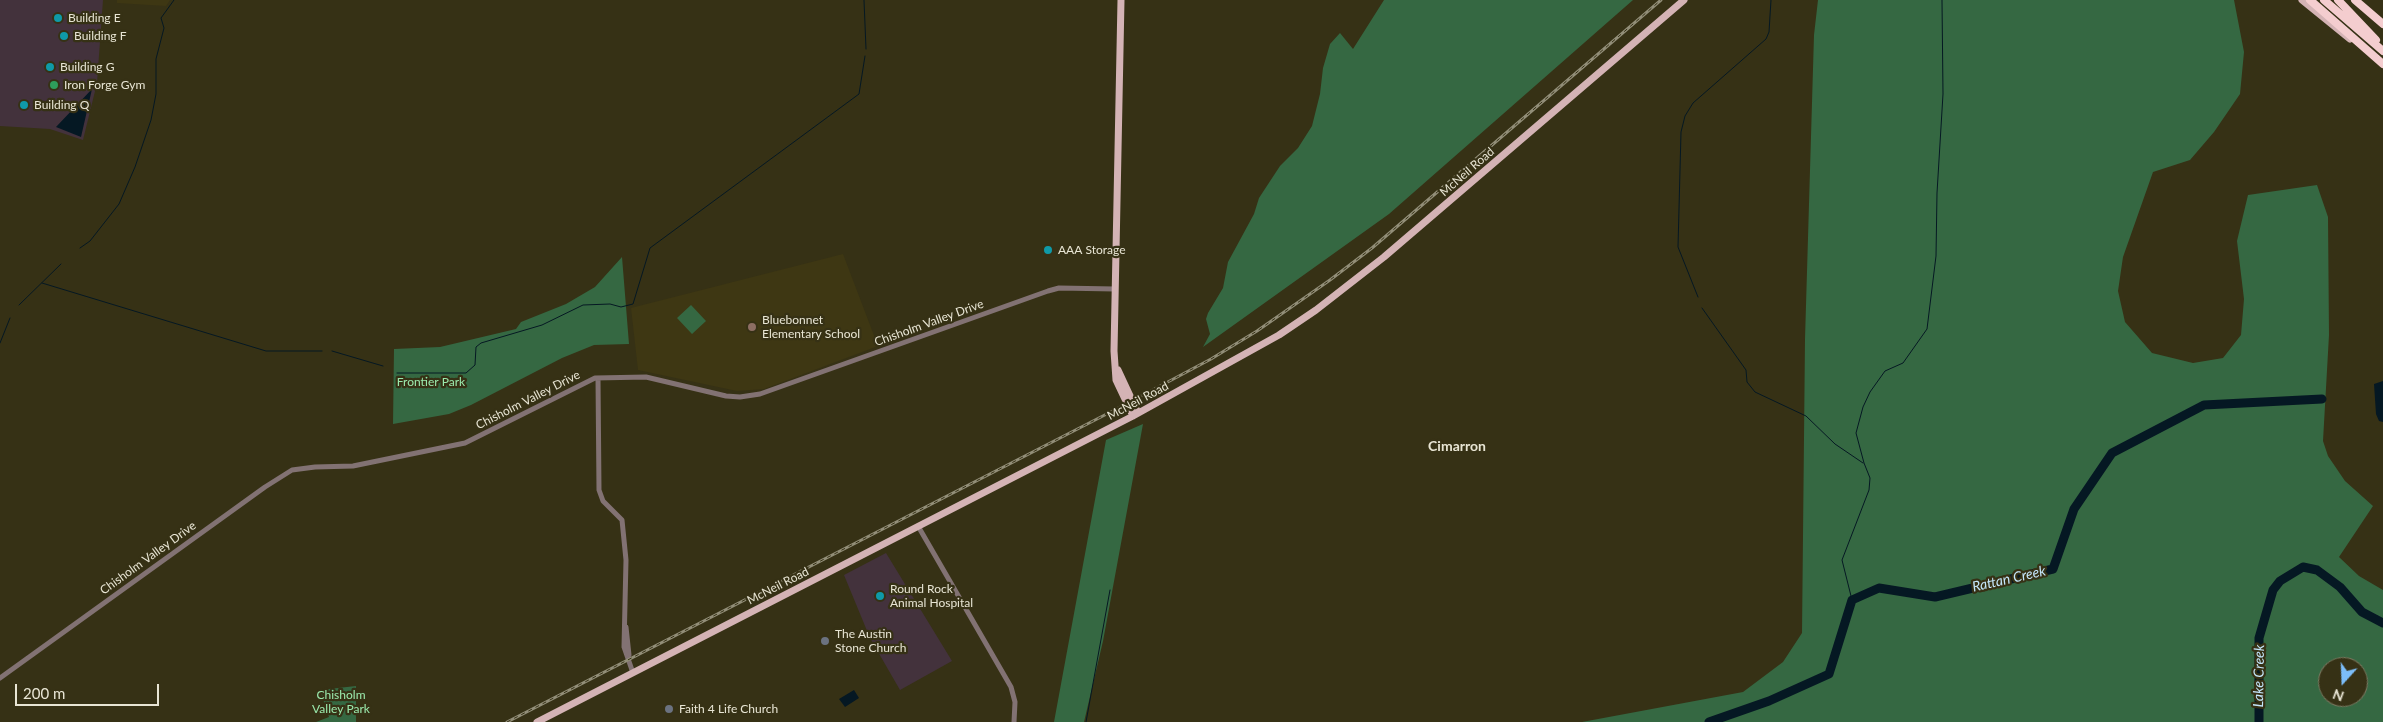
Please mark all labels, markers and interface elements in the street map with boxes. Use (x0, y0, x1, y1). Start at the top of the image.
place label: Building E (68, 11, 121, 25)
marker: Building E (52, 12, 64, 24)
place label: Building F (74, 29, 126, 43)
marker: Building F (58, 30, 70, 42)
place label: Building G (60, 60, 114, 74)
marker: Building G (44, 61, 56, 73)
place label: Iron Forge Gym (64, 78, 145, 92)
marker: Iron Forge Gym (48, 79, 60, 91)
place label: Building Q (34, 98, 89, 112)
marker: Building Q (18, 99, 30, 111)
street label: McNeil Road (1437, 144, 1497, 200)
place label: AAA Storage (1058, 243, 1125, 257)
marker: AAA Storage (1042, 244, 1054, 256)
street label: Chisholm Valley Drive (873, 297, 985, 349)
place label: Bluebonnet Elementary School (762, 313, 860, 341)
marker: Bluebonnet Elementary School (746, 321, 758, 333)
street label: Chisholm Valley Drive (474, 367, 582, 433)
park label: Frontier Park (397, 375, 465, 389)
street label: McNeil Road (1105, 379, 1171, 423)
district label: Cimarron (1428, 438, 1486, 454)
street label: Chisholm Valley Drive (97, 518, 199, 598)
water label: Rattan Creek (1971, 562, 2047, 596)
street label: McNeil Road (745, 564, 811, 608)
place label: Round Rock Animal Hospital (890, 582, 973, 610)
marker: Round Rock Animal Hospital (874, 590, 886, 602)
place label: The Austin Stone Church (835, 627, 906, 655)
marker: The Austin Stone Church (819, 635, 831, 647)
water label: Lake Creek (2250, 644, 2268, 708)
north arrow (2318, 657, 2368, 707)
scale bar (18, 674, 161, 706)
text: 200 m (23, 684, 65, 702)
text: N (2330, 686, 2346, 705)
park label: Chisholm Valley Park (312, 688, 370, 716)
place label: Faith 4 Life Church (679, 702, 778, 716)
marker: Faith 4 Life Church (663, 703, 675, 715)

